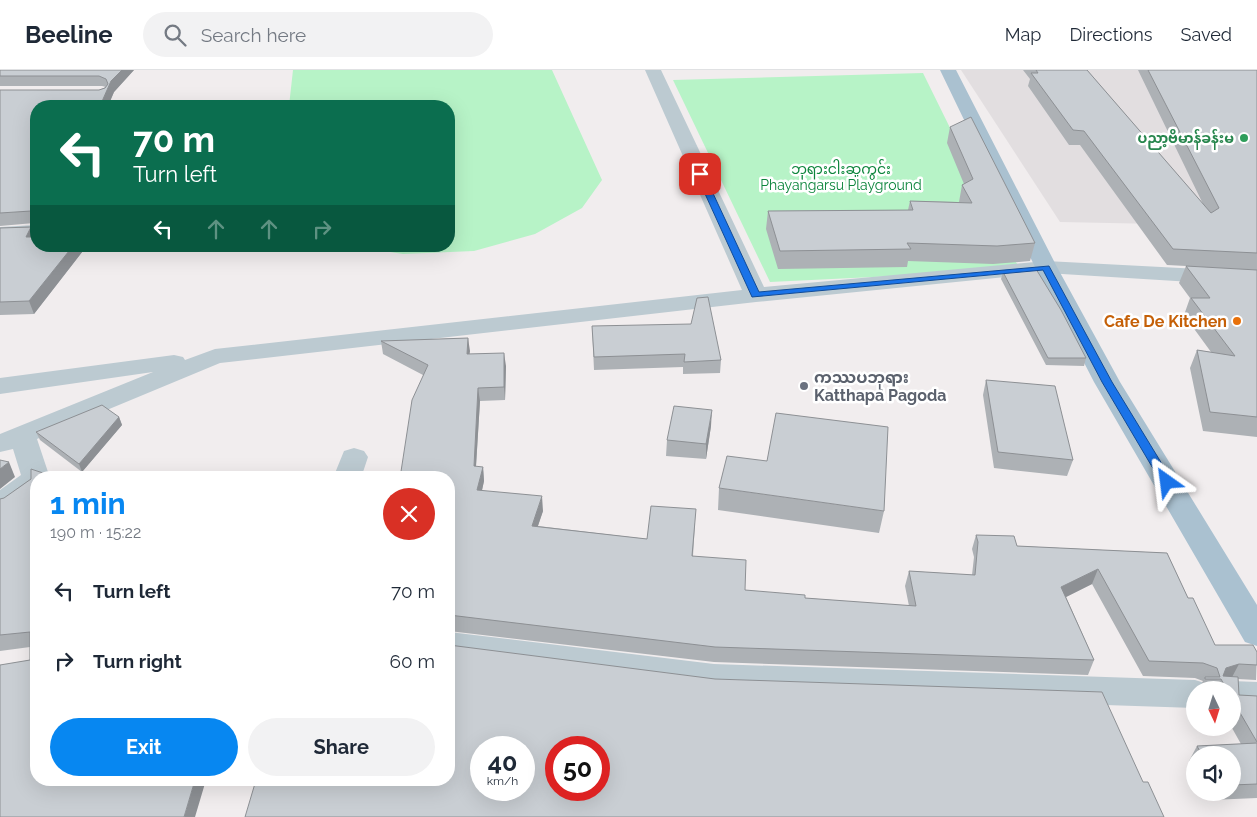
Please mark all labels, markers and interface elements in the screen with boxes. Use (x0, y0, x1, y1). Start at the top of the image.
search box (143, 12, 493, 57)
text: Beeline (25, 20, 113, 49)
icon: search (161, 21, 189, 49)
text: Search here (201, 24, 306, 46)
text: Map (1005, 24, 1041, 45)
text: Directions (1069, 24, 1153, 45)
text: Saved (1181, 24, 1232, 45)
text: 70 m (133, 119, 215, 160)
icon: left (50, 120, 115, 185)
place label: ပညာ့ဗိမာန်ခန်းမ (1137, 128, 1234, 150)
marker: ပညာ့ဗိမာန်ခန်းမ (1238, 132, 1250, 144)
pin (679, 153, 721, 195)
park label: ဘုရားငါးဆူကွင်း Phayangarsu Playground (760, 159, 922, 193)
icon: arrive (686, 160, 714, 188)
text: Turn left (133, 161, 217, 187)
icon: left (149, 215, 177, 243)
icon: ahead (202, 215, 230, 243)
icon: ahead (255, 215, 283, 243)
icon: right (308, 215, 336, 243)
place label: Cafe De Kitchen (1104, 312, 1227, 331)
marker: Cafe De Kitchen (1231, 315, 1243, 327)
place label: ကဿပဘုရား Katthapa Pagoda (814, 368, 946, 405)
marker: ကဿပဘုရား Katthapa Pagoda (798, 380, 810, 392)
position arrow (1140, 455, 1192, 507)
text: 1 min (50, 486, 126, 521)
button: close (383, 488, 435, 540)
text: 190 m · 15:22 (50, 523, 141, 542)
icon: left (50, 577, 78, 605)
text: Turn left (93, 580, 170, 602)
text: 70 m (391, 580, 435, 602)
icon: right (50, 647, 78, 675)
text: Turn right (93, 650, 182, 672)
text: 60 m (390, 650, 435, 672)
north arrow (1186, 681, 1241, 736)
map controls (1186, 681, 1241, 801)
button: Exit (50, 718, 238, 776)
button: Share (248, 718, 435, 776)
speed limit sign: 50 (545, 736, 610, 801)
button: sound (1186, 746, 1241, 801)
text: 40 (488, 747, 517, 777)
text: km/h (487, 774, 518, 788)

